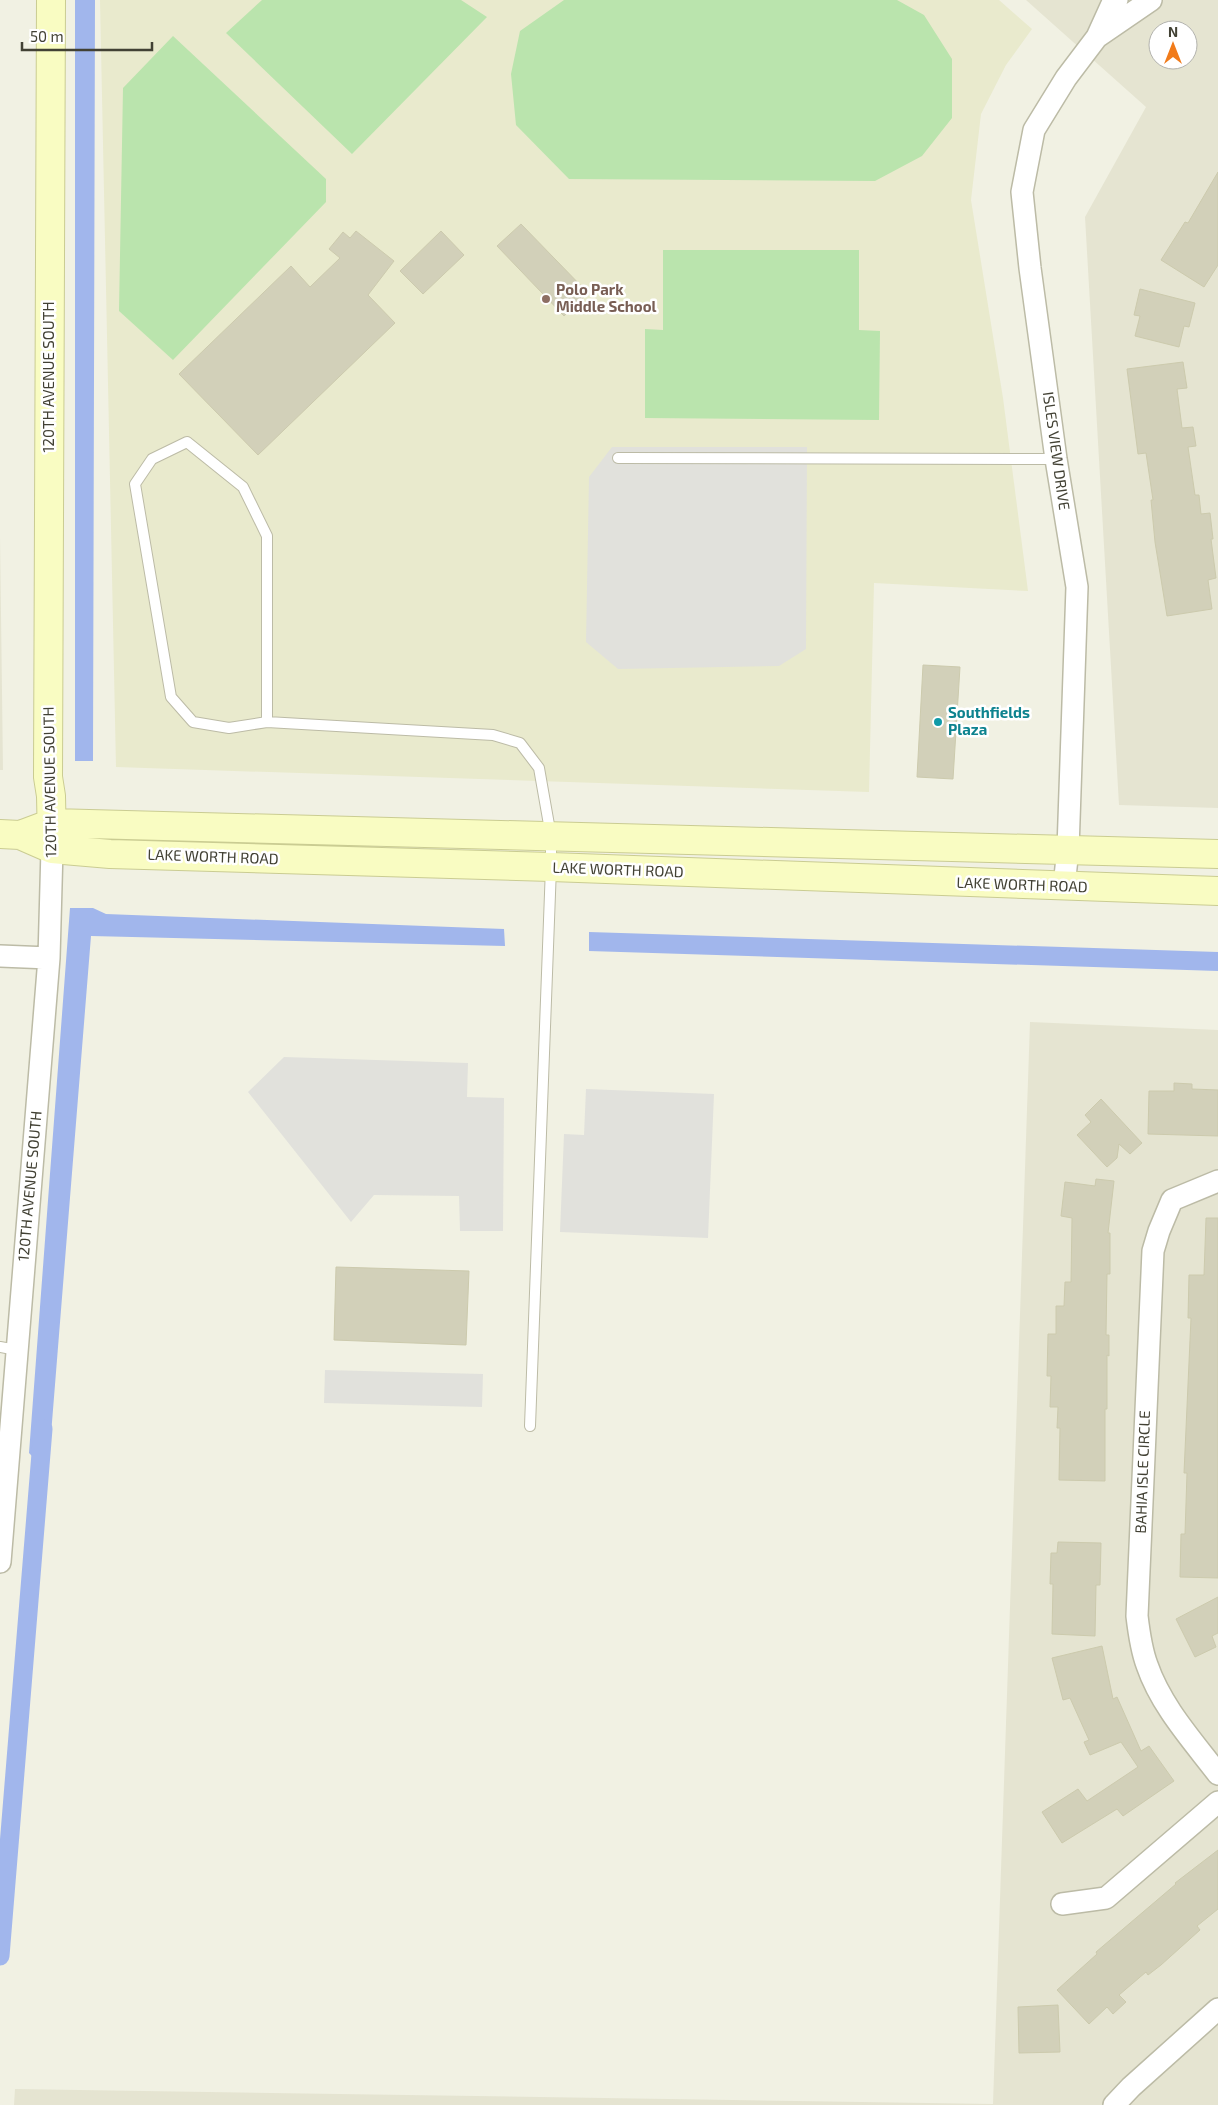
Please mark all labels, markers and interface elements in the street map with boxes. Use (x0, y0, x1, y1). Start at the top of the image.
scale bar (22, 20, 152, 52)
north arrow (1148, 20, 1198, 70)
text: N (1168, 23, 1178, 40)
text: 50 m (30, 27, 64, 45)
place label: Polo Park Middle School (556, 280, 657, 315)
marker: Polo Park Middle School (540, 293, 552, 305)
street label: 120TH AVENUE SOUTH (39, 302, 57, 453)
street label: ISLES VIEW DRIVE (1040, 391, 1074, 511)
place label: Southfields Plaza (948, 703, 1030, 738)
street label: 120TH AVENUE SOUTH (39, 706, 59, 858)
marker: Southfields Plaza (932, 716, 944, 728)
street label: LAKE WORTH ROAD (147, 845, 279, 867)
street label: LAKE WORTH ROAD (552, 858, 684, 880)
street label: LAKE WORTH ROAD (956, 873, 1088, 895)
street label: 120TH AVENUE SOUTH (13, 1110, 45, 1262)
street label: BAHIA ISLE CIRCLE (1131, 1410, 1153, 1534)

